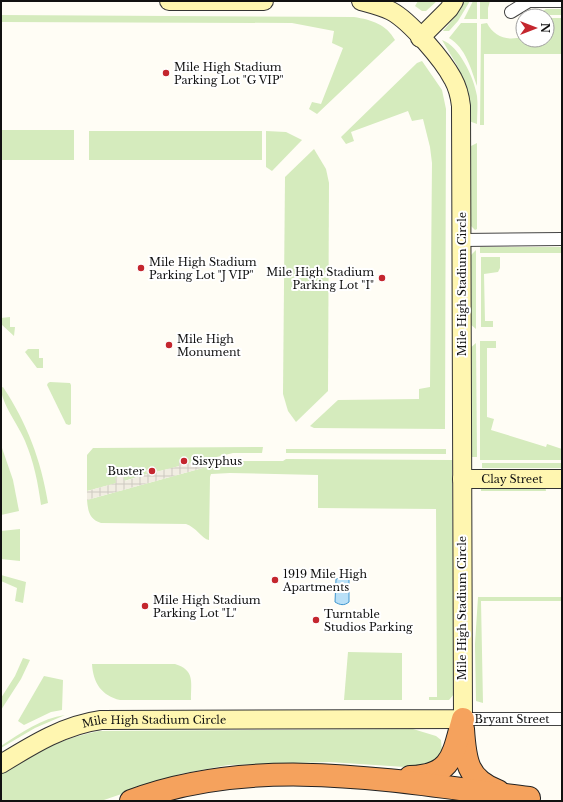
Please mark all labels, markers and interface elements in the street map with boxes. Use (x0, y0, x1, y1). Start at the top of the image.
north arrow (515, 8, 555, 48)
text: N (538, 23, 552, 34)
place label: Mile High Stadium Parking Lot "G VIP" (174, 60, 284, 87)
marker: Mile High Stadium Parking Lot "G VIP" (161, 68, 171, 78)
street label: Mile High Stadium Circle (455, 212, 469, 356)
place label: Mile High Stadium Parking Lot "J VIP" (149, 255, 257, 282)
marker: Mile High Stadium Parking Lot "J VIP" (136, 263, 146, 273)
place label: Mile High Stadium Parking Lot "I" (266, 265, 374, 292)
marker: Mile High Stadium Parking Lot "I" (377, 273, 387, 283)
place label: Mile High Monument (177, 332, 242, 359)
marker: Mile High Monument (164, 340, 174, 350)
place label: Sisyphus (192, 454, 242, 468)
marker: Sisyphus (179, 456, 189, 466)
place label: Buster (108, 464, 145, 478)
marker: Buster (147, 466, 157, 476)
street label: Clay Street (481, 472, 543, 486)
street label: Mile High Stadium Circle (455, 536, 469, 680)
place label: 1919 Mile High Apartments (282, 567, 367, 594)
marker: 1919 Mile High Apartments (270, 575, 280, 585)
place label: Mile High Stadium Parking Lot "L" (153, 593, 261, 620)
marker: Mile High Stadium Parking Lot "L" (140, 601, 150, 611)
place label: Turntable Studios Parking (324, 607, 413, 634)
marker: Turntable Studios Parking (311, 615, 321, 625)
street label: Bryant Street (475, 712, 550, 726)
street label: Mile High Stadium Circle (80, 713, 226, 731)

